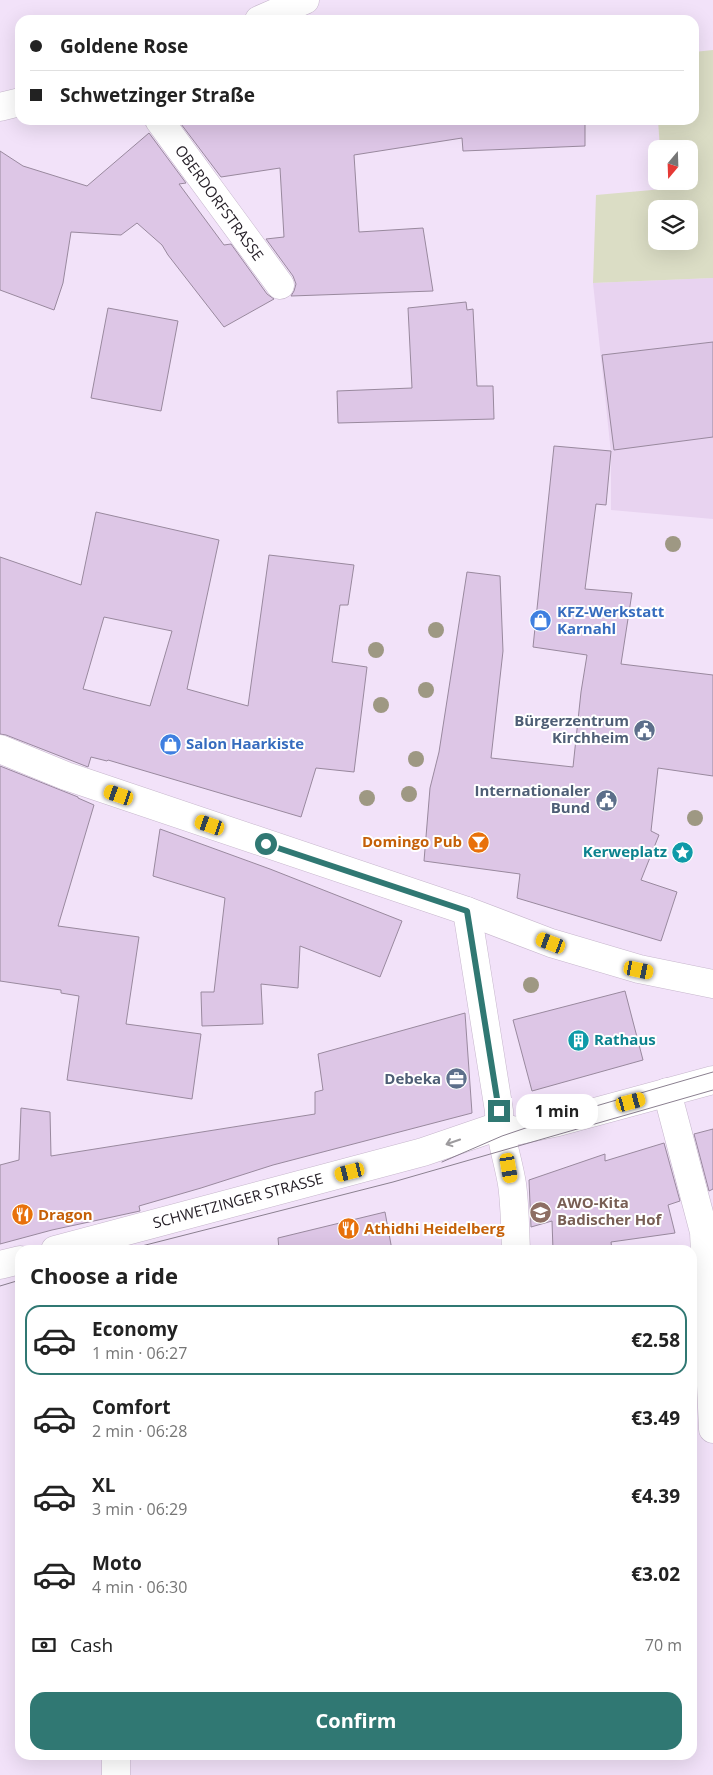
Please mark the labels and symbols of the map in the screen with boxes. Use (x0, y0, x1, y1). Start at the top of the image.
north arrow (648, 140, 698, 190)
street label: OBERDORFSTRASSE (171, 141, 269, 264)
place label: KFZ-Werkstatt Karnahl (557, 601, 665, 638)
shop icon: KFZ-Werkstatt Karnahl (529, 609, 553, 633)
place label: Bürgerzentrum Kirchheim (514, 710, 629, 747)
public building icon: Bürgerzentrum Kirchheim (633, 718, 657, 742)
shop icon: Salon Haarkiste (158, 732, 182, 756)
place label: Salon Haarkiste (186, 733, 304, 753)
place label: Internationaler Bund (475, 780, 590, 817)
car (102, 783, 135, 807)
public building icon: Internationaler Bund (594, 788, 618, 812)
car (193, 813, 226, 837)
bar icon: Domingo Pub (466, 830, 490, 854)
place label: Domingo Pub (362, 831, 462, 851)
route start (255, 833, 277, 855)
place icon: Kerweplatz (671, 840, 695, 864)
place label: Kerweplatz (583, 841, 667, 861)
car (534, 931, 567, 955)
car (622, 960, 655, 980)
building icon: Rathaus (566, 1028, 590, 1052)
place label: Rathaus (594, 1029, 656, 1049)
office icon: Debeka (445, 1067, 469, 1091)
place label: Debeka (384, 1068, 441, 1088)
car (614, 1091, 647, 1113)
callout: 1 min (516, 1094, 599, 1128)
route end (488, 1100, 510, 1122)
one-way arrow (446, 1138, 461, 1147)
car (499, 1152, 518, 1184)
car (333, 1161, 366, 1183)
street label: SCHWETZINGER STRASSE (150, 1168, 325, 1232)
place label: AWO-Kita Badischer Hof (557, 1192, 663, 1229)
school or university icon: AWO-Kita Badischer Hof (529, 1200, 553, 1224)
restaurant icon: Dragon (10, 1203, 34, 1227)
place label: Dragon (38, 1204, 93, 1224)
restaurant icon: Athidhi Heidelberg (336, 1217, 360, 1241)
place label: Athidhi Heidelberg (364, 1218, 505, 1238)

